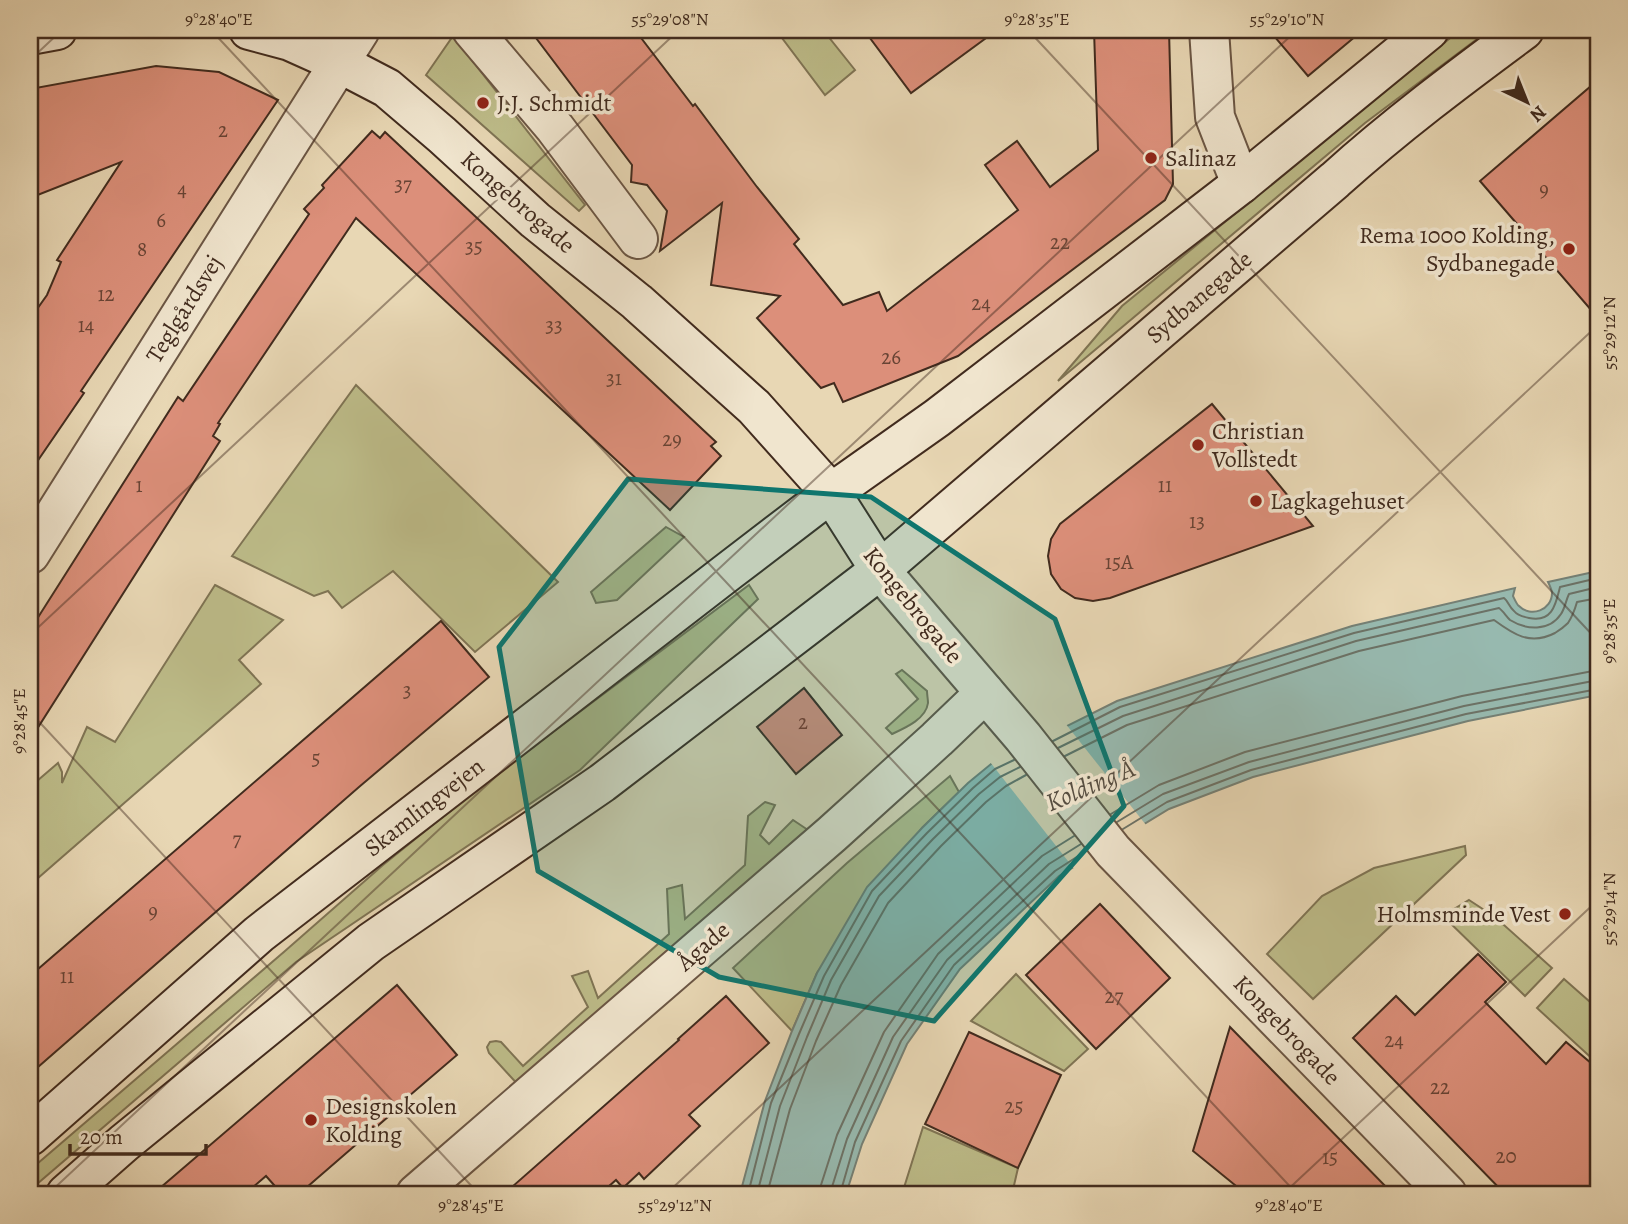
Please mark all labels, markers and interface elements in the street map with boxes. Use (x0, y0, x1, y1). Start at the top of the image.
text: 9°28'40"E (185, 7, 253, 31)
text: 55°29'08"N (631, 7, 709, 31)
text: 9°28'35"E (1004, 7, 1070, 31)
text: 55°29'10"N (1250, 7, 1324, 31)
north arrow (1492, 66, 1562, 136)
place label: J.J. Schmidt (497, 87, 612, 119)
marker: J.J. Schmidt (475, 95, 491, 111)
text: N (1524, 99, 1552, 128)
house number: 2 (218, 116, 228, 144)
place label: Salinaz (1165, 142, 1236, 174)
street label: Kongebrogade (454, 143, 582, 261)
marker: Salinaz (1143, 150, 1159, 166)
house number: 37 (394, 170, 412, 198)
house number: 4 (177, 175, 187, 203)
house number: 9 (1539, 175, 1549, 203)
house number: 6 (156, 206, 166, 234)
place label: Rema 1000 Kolding, Sydbanegade (1359, 219, 1555, 279)
house number: 22 (1050, 228, 1070, 256)
house number: 35 (465, 232, 483, 260)
house number: 8 (137, 235, 147, 263)
marker: Rema 1000 Kolding, Sydbanegade (1561, 241, 1577, 257)
street label: Sydbanegade (1139, 243, 1259, 351)
street label: Teglgårdsvej (138, 249, 230, 369)
house number: 12 (97, 280, 115, 308)
house number: 24 (971, 289, 991, 317)
text: 55°29'12"N (1597, 296, 1621, 370)
house number: 14 (78, 311, 94, 339)
house number: 33 (545, 311, 563, 339)
house number: 26 (881, 343, 901, 371)
house number: 31 (606, 364, 622, 392)
place label: Christian Vollstedt (1211, 415, 1304, 475)
house number: 29 (662, 425, 682, 453)
marker: Christian Vollstedt (1190, 437, 1206, 453)
house number: 1 (135, 471, 143, 499)
house number: 11 (1158, 471, 1172, 499)
place label: Lagkagehuset (1270, 485, 1405, 517)
marker: Lagkagehuset (1248, 493, 1264, 509)
house number: 13 (1189, 507, 1205, 535)
street label: Kongebrogade (856, 540, 970, 670)
house number: 15A (1105, 548, 1134, 576)
text: 9°28'35"E (1597, 598, 1621, 664)
house number: 3 (403, 676, 411, 704)
text: 9°28'45"E (7, 688, 31, 754)
house number: 2 (798, 708, 808, 736)
house number: 5 (311, 744, 321, 772)
street label: Skamlingvejen (357, 750, 491, 864)
water label: Kolding Å (1040, 751, 1141, 820)
house number: 7 (233, 825, 242, 853)
text: 55°29'14"N (1597, 872, 1621, 946)
house number: 9 (148, 897, 158, 925)
place label: Holmsminde Vest (1377, 898, 1551, 930)
marker: Holmsminde Vest (1557, 906, 1573, 922)
street label: Ågade (669, 914, 736, 979)
house number: 11 (60, 962, 74, 990)
street label: Kongebrogade (1226, 968, 1348, 1092)
house number: 27 (1105, 982, 1124, 1010)
house number: 24 (1384, 1026, 1404, 1054)
house number: 22 (1430, 1073, 1450, 1101)
place label: Designskolen Kolding (325, 1090, 457, 1150)
house number: 25 (1004, 1092, 1024, 1120)
scale bar (70, 1112, 206, 1156)
marker: Designskolen Kolding (303, 1112, 319, 1128)
text: 20 m (80, 1123, 123, 1151)
house number: 20 (1495, 1142, 1517, 1170)
house number: 15 (1322, 1143, 1338, 1171)
text: 9°28'45"E (438, 1193, 504, 1217)
text: 55°29'12"N (638, 1193, 712, 1217)
text: 9°28'40"E (1255, 1193, 1323, 1217)

